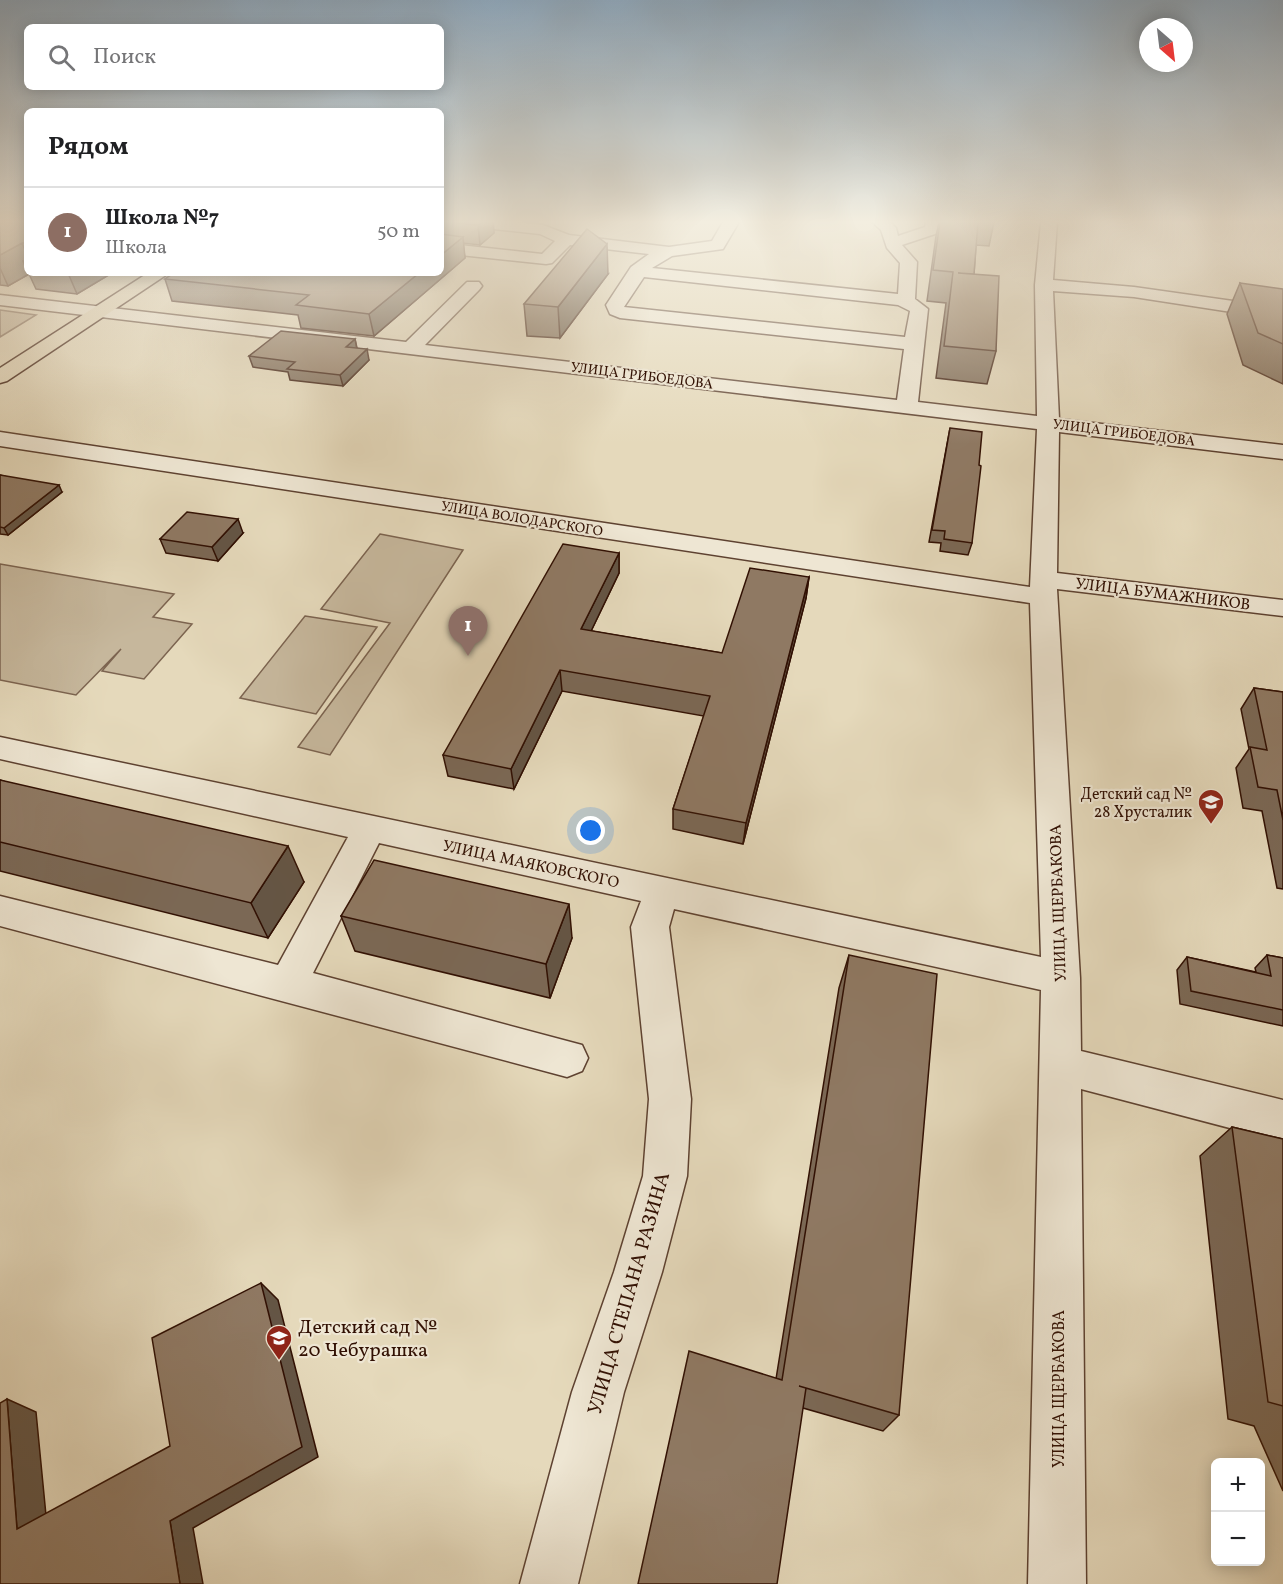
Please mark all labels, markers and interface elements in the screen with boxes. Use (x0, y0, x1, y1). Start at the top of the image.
north arrow (1139, 18, 1193, 72)
search box (24, 24, 444, 90)
icon: search (45, 41, 78, 74)
text: Поиск (93, 42, 156, 73)
text: Рядом (48, 129, 128, 165)
text: Школа №7 (105, 203, 219, 234)
text: 1 (63, 218, 72, 246)
text: 50 m (377, 218, 420, 246)
text: Школа (105, 234, 167, 262)
street label: УЛИЦА ГРИБОЕДОВА (570, 358, 714, 395)
street label: УЛИЦА ГРИБОЕДОВА (1052, 415, 1196, 452)
street label: УЛИЦА ВОЛОДАРСКОГО (439, 497, 604, 542)
street label: УЛИЦА БУМАЖНИКОВ (1074, 573, 1252, 617)
pin: 1 (448, 606, 488, 656)
place label: Детский сад № 28 Хрусталик (1080, 784, 1192, 824)
school or university icon: Детский сад № 28 Хрусталик (1196, 787, 1226, 825)
your location (576, 816, 605, 845)
street label: УЛИЦА ЩЕРБАКОВА (1045, 824, 1073, 982)
street label: УЛИЦА МАЯКОВСКОГО (440, 835, 621, 894)
street label: УЛИЦА СТЕПАНА РАЗИНА (582, 1169, 678, 1418)
street label: УЛИЦА ЩЕРБАКОВА (1049, 1310, 1071, 1468)
place label: Детский сад № 20 Чебурашка (298, 1314, 437, 1365)
school or university icon: Детский сад № 20 Чебурашка (264, 1323, 294, 1361)
map controls (1211, 1458, 1265, 1566)
button: + (1211, 1458, 1265, 1512)
button: − (1211, 1512, 1265, 1566)

